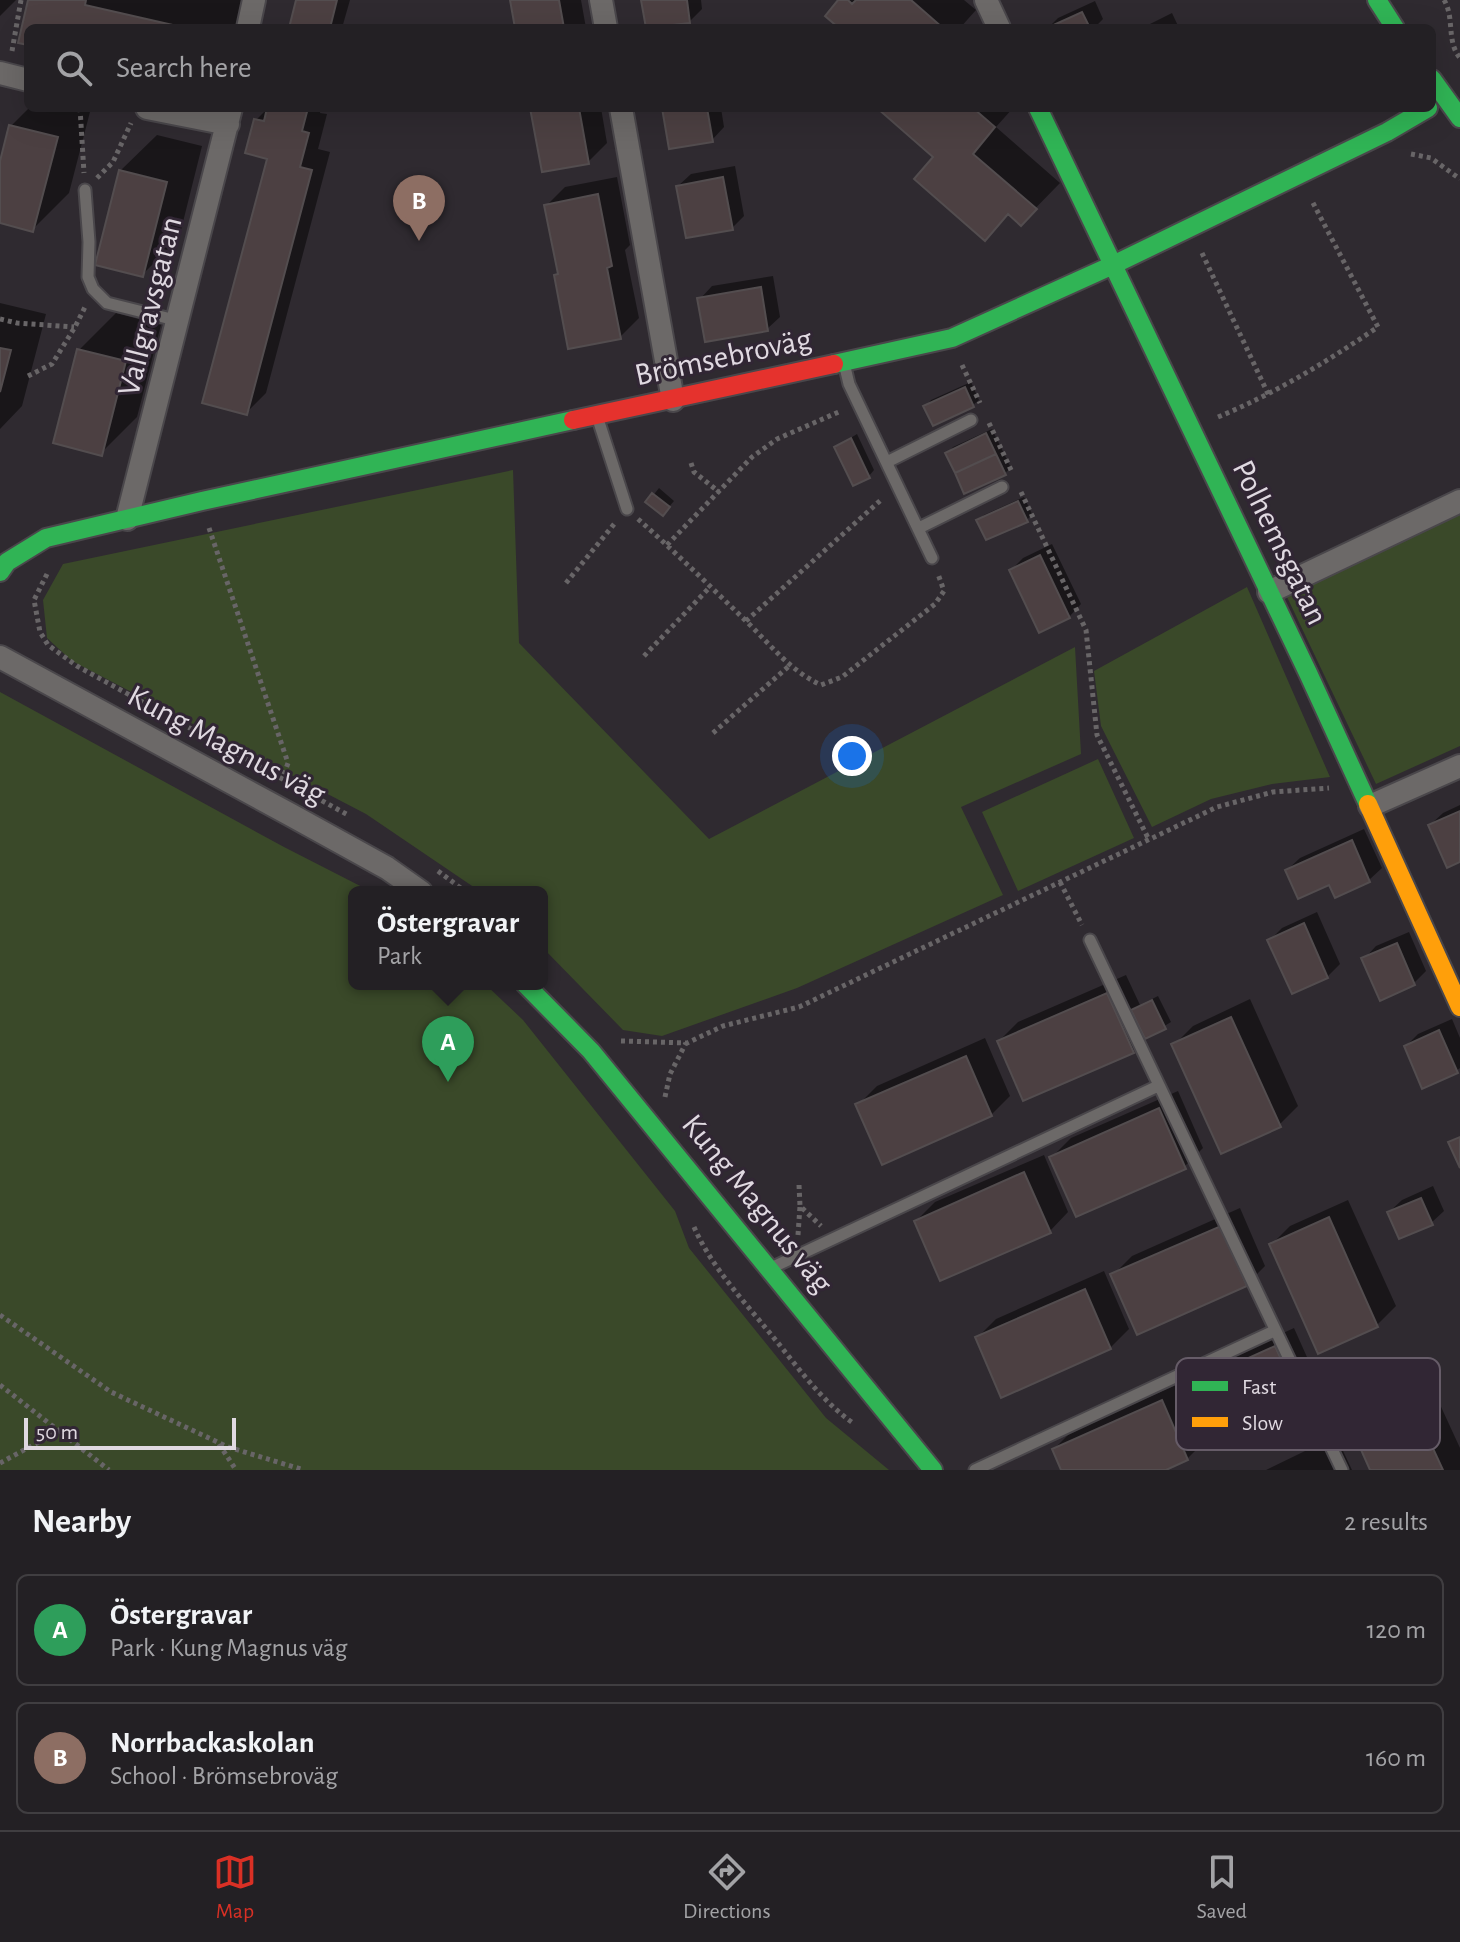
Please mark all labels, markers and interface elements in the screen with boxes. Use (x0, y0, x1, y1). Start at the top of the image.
search box (24, 24, 1436, 112)
icon: search (52, 46, 96, 90)
text: Search here (116, 53, 252, 83)
pin: B (393, 175, 445, 241)
street label: Vallgravsgatan (112, 213, 188, 399)
street label: Brömsebroväg (632, 323, 815, 391)
street label: Polhemsgatan (1227, 455, 1334, 630)
street label: Kung Magnus väg (122, 679, 331, 811)
your location (832, 736, 872, 776)
popup (348, 886, 548, 990)
text: Östergravar (377, 908, 519, 938)
text: Park (377, 943, 422, 969)
pin: A (422, 1016, 474, 1082)
street label: Kung Magnus väg (676, 1108, 839, 1299)
legend (1176, 1358, 1440, 1450)
text: Fast (1242, 1376, 1276, 1398)
text: Slow (1242, 1412, 1283, 1434)
scale bar (24, 1414, 236, 1450)
text: 50 m (36, 1421, 78, 1443)
text: Nearby (32, 1505, 131, 1539)
text: 2 results (1344, 1509, 1428, 1535)
text: Östergravar (110, 1600, 252, 1630)
text: A (52, 1617, 68, 1643)
text: 120 m (1366, 1617, 1426, 1643)
text: Park · Kung Magnus väg (110, 1635, 347, 1661)
text: Norrbackaskolan (110, 1728, 315, 1758)
text: B (52, 1745, 68, 1771)
text: 160 m (1366, 1745, 1426, 1771)
text: School · Brömsebroväg (110, 1763, 338, 1789)
tab: Map (213, 1850, 257, 1924)
tab: Directions (683, 1850, 771, 1924)
tab: Saved (1197, 1850, 1247, 1924)

